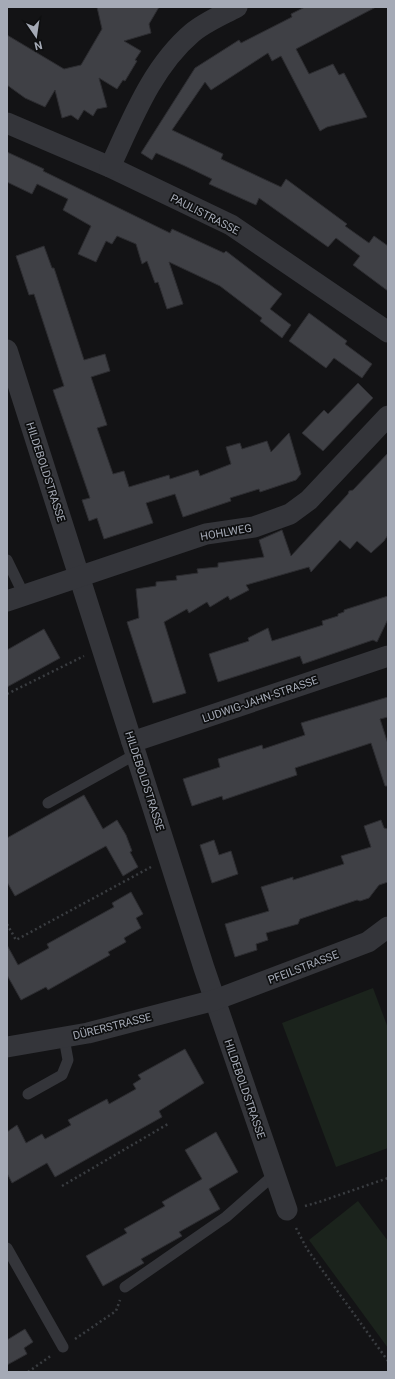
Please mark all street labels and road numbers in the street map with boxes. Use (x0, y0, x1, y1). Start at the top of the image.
street label: PAULISTRASSE (168, 191, 241, 237)
street label: HILDEBOLDSTRASSE (23, 421, 68, 524)
street label: HOHLWEG (199, 522, 253, 543)
street label: LUDWIG-JAHN-STRASSE (201, 674, 320, 725)
street label: HILDEBOLDSTRASSE (122, 730, 167, 833)
street label: PFEILSTRASSE (266, 948, 340, 987)
street label: DÜRERSTRASSE (71, 1010, 153, 1043)
street label: HILDEBOLDSTRASSE (221, 1038, 268, 1141)

